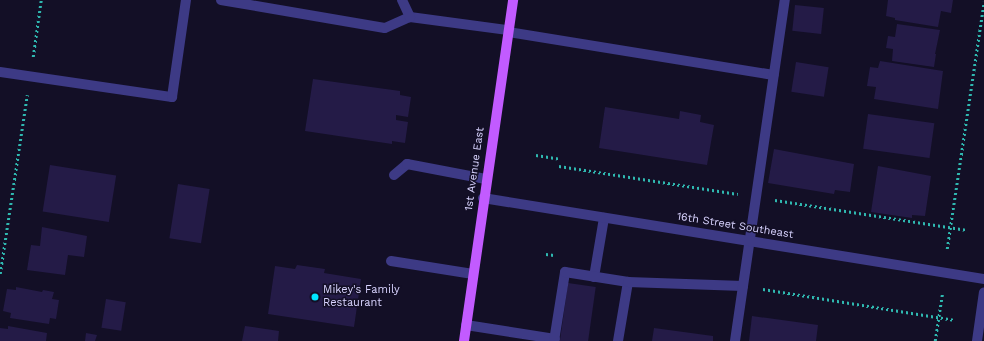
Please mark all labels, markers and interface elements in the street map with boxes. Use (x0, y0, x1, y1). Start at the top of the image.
street label: 1st Avenue East (463, 126, 487, 212)
street label: 16th Street Southeast (676, 210, 794, 242)
place label: Mikey's Family Restaurant (323, 284, 400, 310)
marker: Mikey's Family Restaurant (310, 292, 320, 302)

